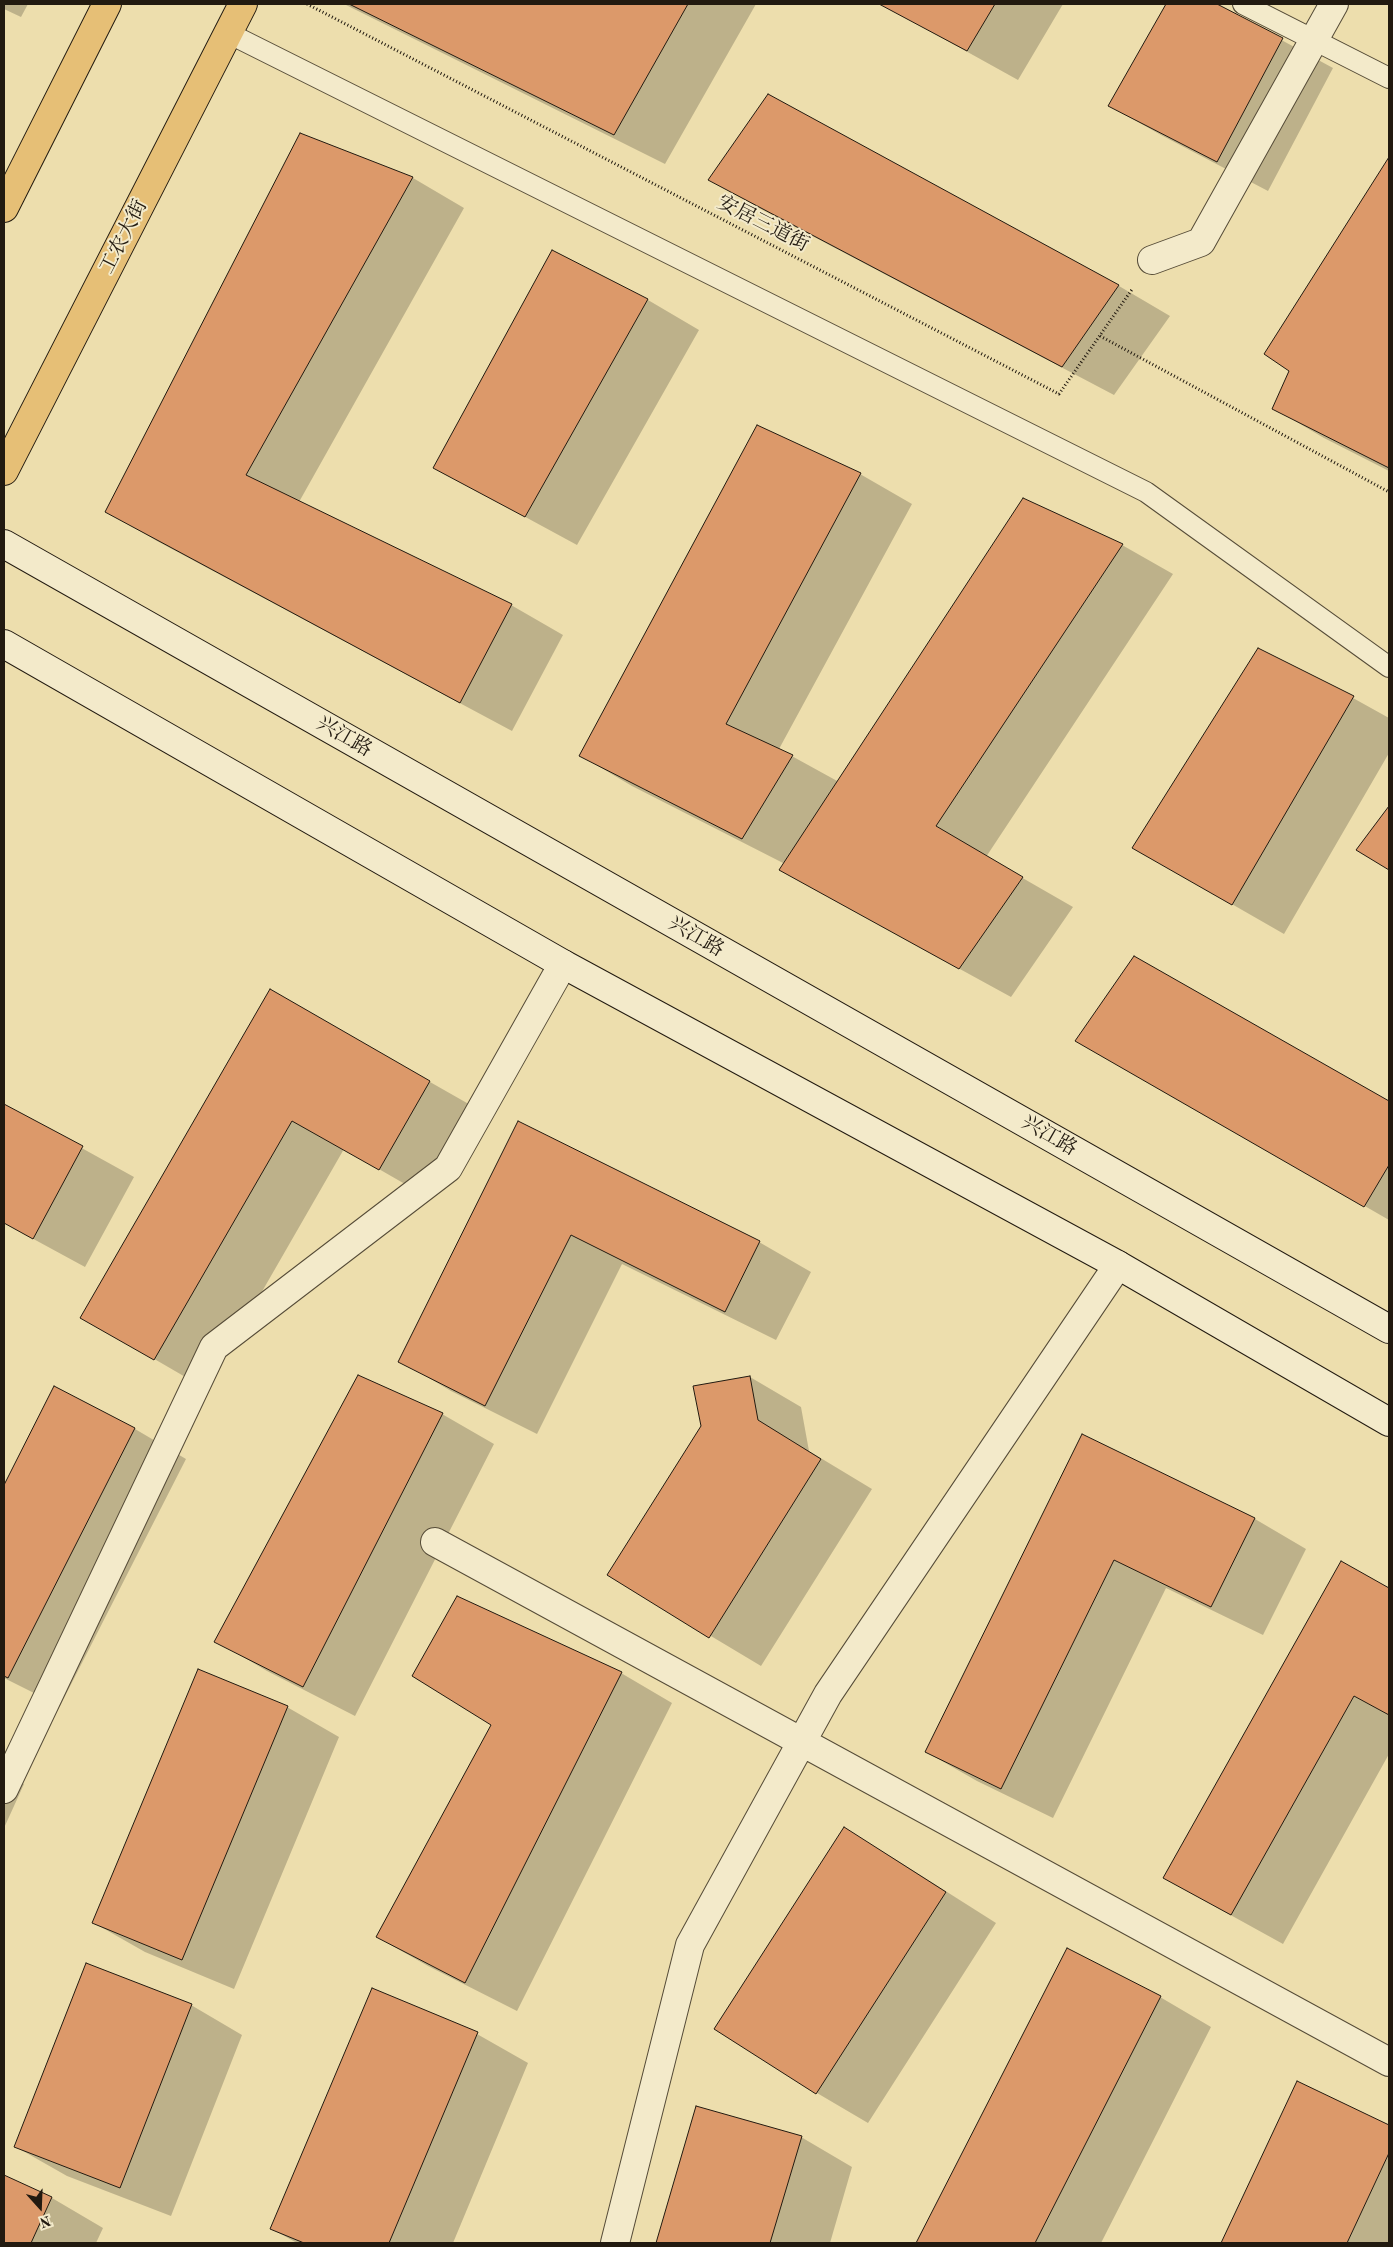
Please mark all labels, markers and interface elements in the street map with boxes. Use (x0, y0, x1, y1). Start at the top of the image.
street label: 安居三道街 (713, 191, 813, 257)
street label: 工农大街 (95, 196, 153, 278)
street label: 兴江路 (312, 712, 376, 762)
street label: 兴江路 (664, 912, 728, 962)
street label: 兴江路 (1017, 1111, 1081, 1161)
north arrow (15, 2182, 65, 2232)
text: N (38, 2213, 53, 2230)

